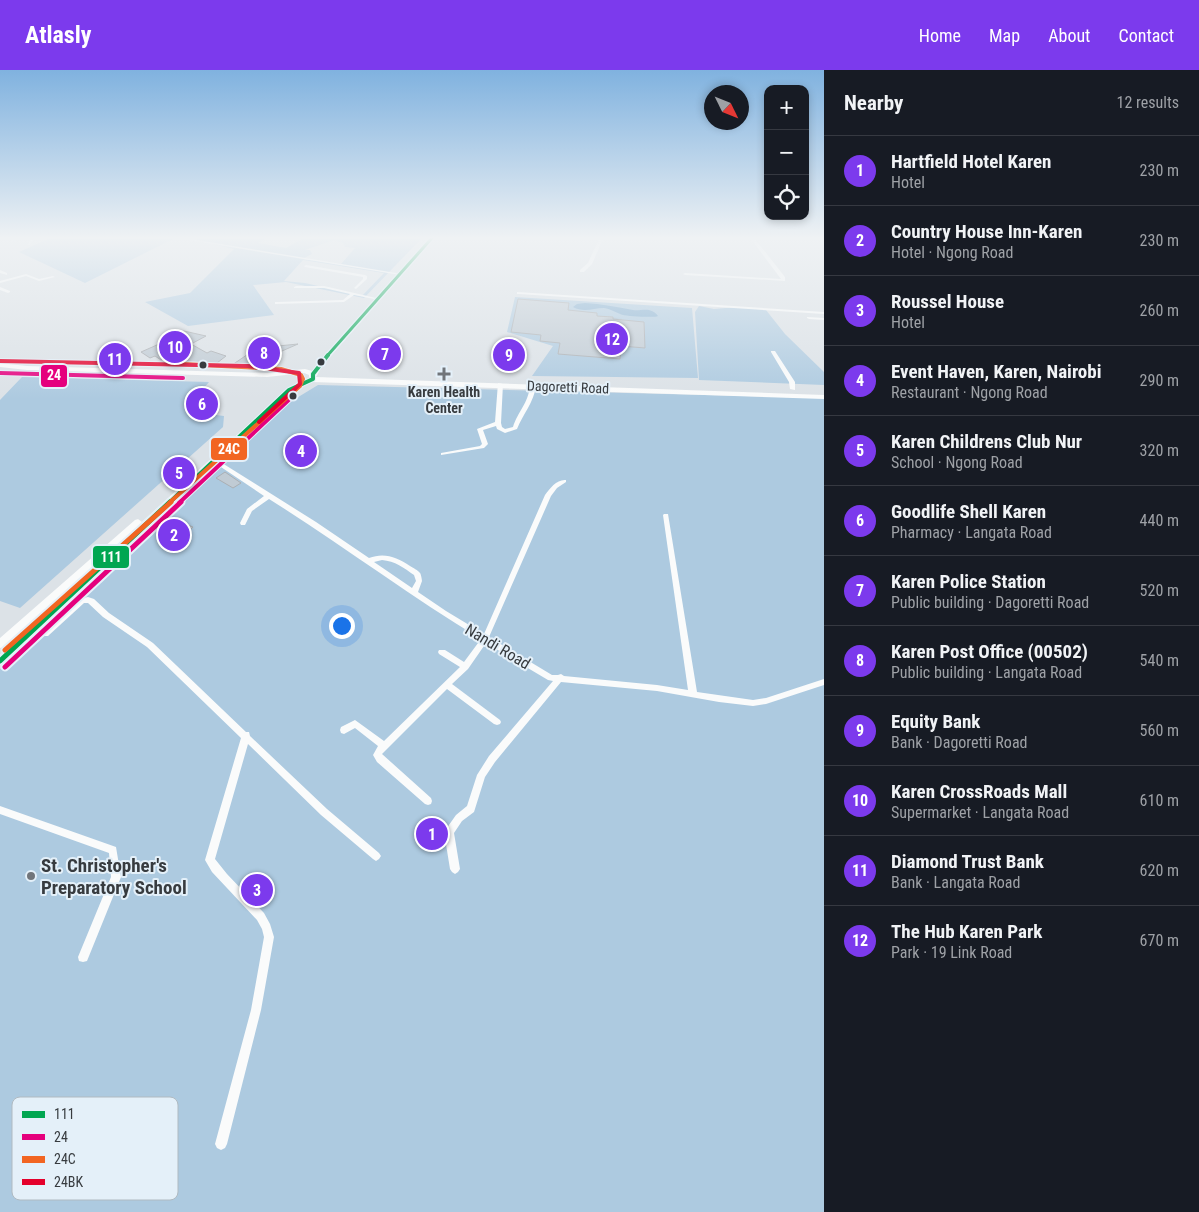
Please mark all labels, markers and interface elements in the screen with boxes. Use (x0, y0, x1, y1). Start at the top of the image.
text: Atlasly (25, 21, 91, 49)
text: Home (919, 25, 961, 46)
text: Map (989, 25, 1020, 46)
text: About (1048, 25, 1090, 46)
text: Contact (1118, 25, 1174, 46)
north arrow (704, 85, 749, 130)
map controls (764, 85, 809, 220)
button: + (764, 85, 809, 130)
text: Nearby (844, 91, 903, 115)
text: 12 results (1117, 93, 1179, 112)
button: − (764, 130, 809, 175)
text: Hartfield Hotel Karen (891, 150, 1051, 173)
text: 1 (856, 161, 864, 180)
text: 230 m (1140, 161, 1179, 180)
text: Hotel (891, 173, 925, 192)
button: locate (764, 175, 809, 220)
text: Country House Inn-Karen (891, 220, 1082, 243)
text: 2 (856, 231, 864, 250)
text: 230 m (1140, 231, 1179, 250)
text: Hotel · Ngong Road (891, 243, 1013, 262)
text: Roussel House (891, 290, 1004, 313)
text: 3 (856, 301, 864, 320)
text: 260 m (1140, 301, 1179, 320)
text: Hotel (891, 313, 925, 332)
pin: 12 (596, 320, 628, 358)
pin: 10 (159, 328, 191, 366)
pin: 8 (248, 334, 280, 372)
pin: 7 (369, 335, 401, 373)
pin: 9 (493, 336, 525, 374)
pin: 11 (99, 340, 131, 378)
unlabelled marker (316, 357, 326, 367)
unlabelled marker (198, 360, 208, 370)
text: Event Haven, Karen, Nairobi (891, 360, 1102, 383)
line badge: 24 (40, 364, 68, 388)
text: 24 (47, 367, 61, 383)
marker: Karen Health Center (437, 367, 451, 381)
text: 4 (856, 371, 864, 390)
text: 290 m (1140, 371, 1179, 390)
street label: Dagoretti Road (527, 378, 609, 396)
text: Restaurant · Ngong Road (891, 383, 1048, 402)
place label: Karen Health Center (408, 384, 480, 416)
pin: 6 (186, 385, 218, 423)
unlabelled marker (288, 391, 298, 401)
text: Karen Childrens Club Nur (891, 430, 1082, 453)
pin: 4 (285, 432, 317, 470)
line badge: 24C (210, 437, 248, 461)
text: 24C (218, 441, 240, 457)
text: 5 (856, 441, 864, 460)
text: 320 m (1140, 441, 1179, 460)
text: School · Ngong Road (891, 453, 1023, 472)
pin: 5 (163, 454, 195, 492)
text: Goodlife Shell Karen (891, 500, 1046, 523)
text: 6 (856, 511, 864, 530)
text: 440 m (1140, 511, 1179, 530)
pin: 2 (158, 516, 190, 554)
text: Pharmacy · Langata Road (891, 523, 1052, 542)
line badge: 111 (92, 545, 130, 569)
text: 111 (100, 549, 122, 565)
text: Karen Police Station (891, 570, 1046, 593)
text: 7 (856, 581, 864, 600)
text: 520 m (1140, 581, 1179, 600)
text: Public building · Dagoretti Road (891, 593, 1089, 612)
your location (329, 613, 355, 639)
street label: Nandi Road (462, 620, 534, 673)
text: Karen Post Office (00502) (891, 640, 1088, 663)
text: 8 (856, 651, 864, 670)
text: 540 m (1140, 651, 1179, 670)
text: Public building · Langata Road (891, 663, 1082, 682)
text: Equity Bank (891, 710, 980, 733)
text: 9 (856, 721, 864, 740)
text: 560 m (1140, 721, 1179, 740)
text: Bank · Dagoretti Road (891, 733, 1027, 752)
text: Karen CrossRoads Mall (891, 780, 1067, 803)
text: 10 (852, 791, 868, 810)
text: 610 m (1140, 791, 1179, 810)
text: Supermarket · Langata Road (891, 803, 1069, 822)
pin: 1 (416, 815, 448, 853)
text: Diamond Trust Bank (891, 850, 1044, 873)
place label: St. Christopher's Preparatory School (41, 854, 187, 899)
text: 11 (852, 861, 868, 880)
text: 620 m (1140, 861, 1179, 880)
marker: St. Christopher's Preparatory School (25, 870, 37, 882)
pin: 3 (241, 871, 273, 909)
text: Bank · Langata Road (891, 873, 1020, 892)
text: The Hub Karen Park (891, 920, 1042, 943)
text: 12 (852, 931, 868, 950)
text: 670 m (1140, 931, 1179, 950)
text: Park · 19 Link Road (891, 943, 1012, 962)
legend (12, 1097, 178, 1200)
text: 111 (54, 1106, 75, 1122)
text: 24 (54, 1129, 68, 1145)
text: 24C (54, 1151, 76, 1167)
text: 24BK (54, 1174, 83, 1190)

